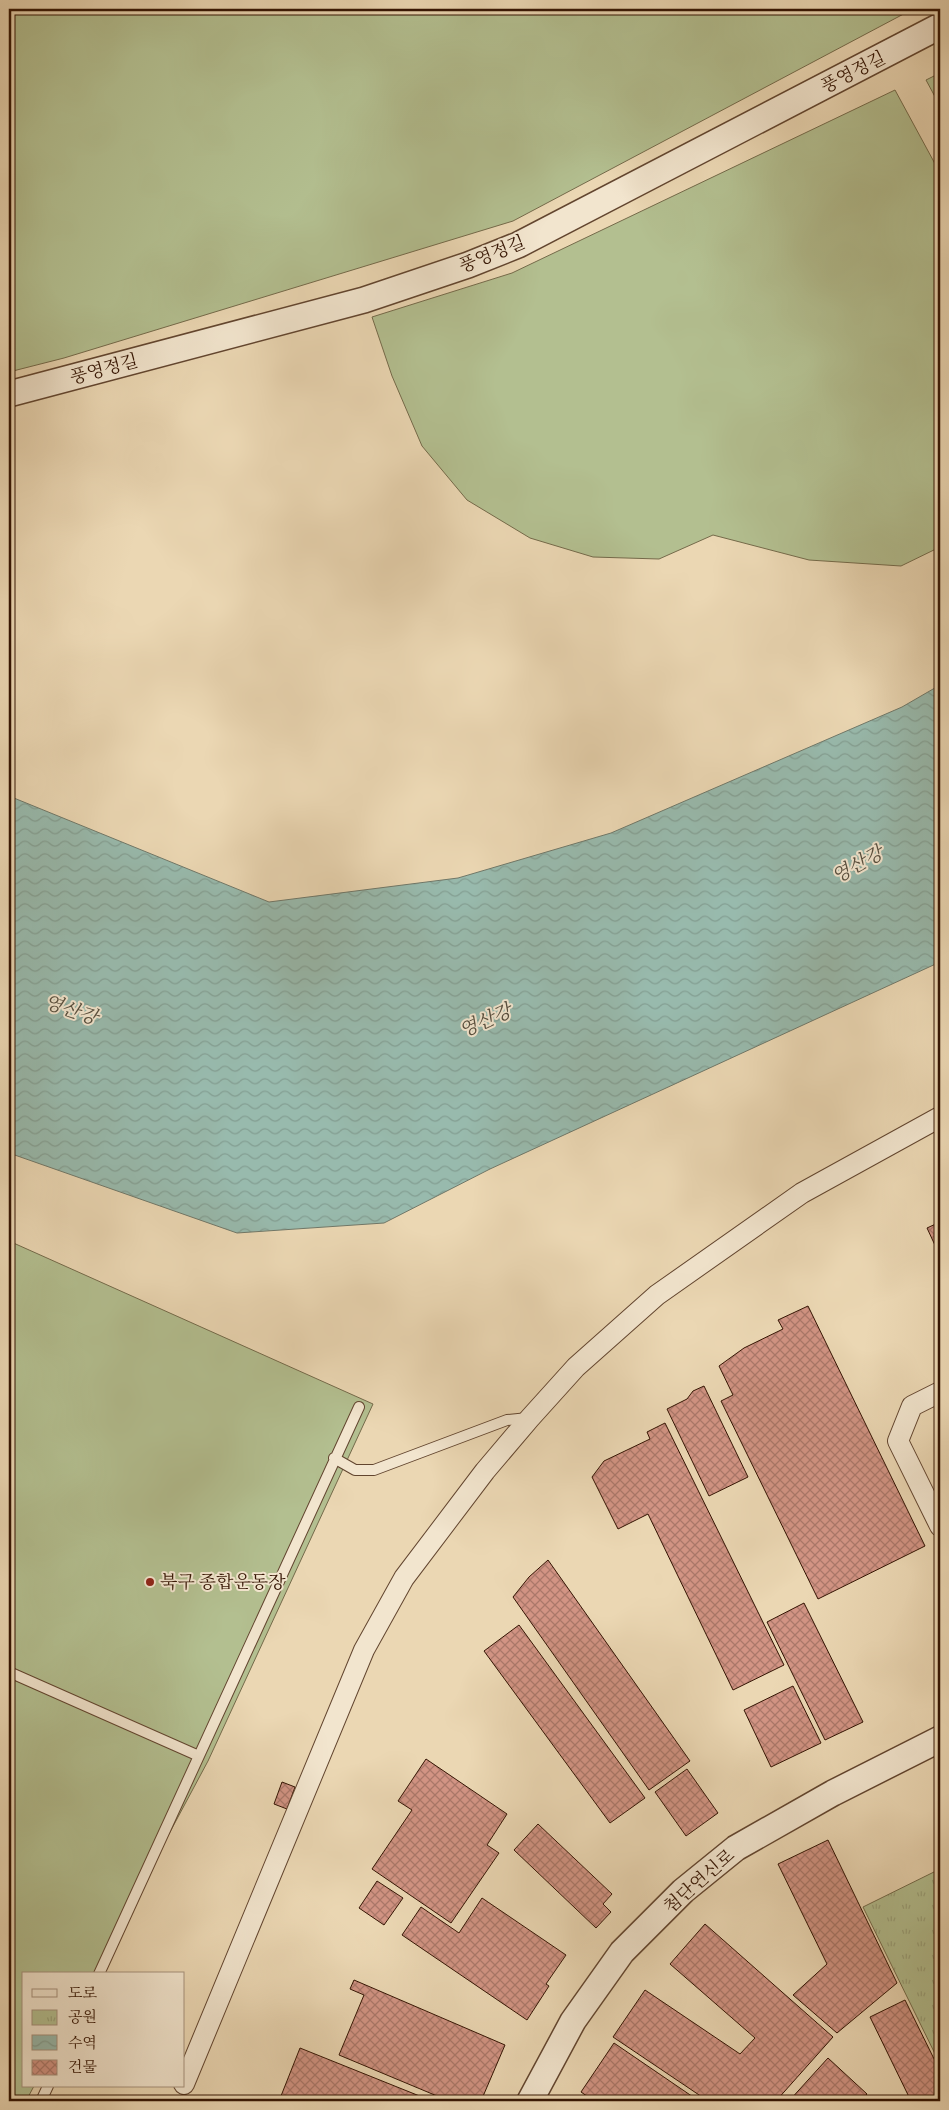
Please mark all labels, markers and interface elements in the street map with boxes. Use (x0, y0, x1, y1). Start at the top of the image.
street label: 풍영정길 (817, 47, 890, 99)
street label: 풍영정길 (456, 232, 529, 279)
street label: 풍영정길 (68, 350, 141, 391)
water label: 영산강 (828, 841, 890, 890)
water label: 영산강 (40, 991, 103, 1032)
water label: 영산강 (456, 999, 518, 1044)
place label: 북구 종합운동장 (160, 1572, 286, 1595)
marker: 북구 종합운동장 (144, 1576, 156, 1588)
street label: 첨단연신로 (660, 1845, 740, 1919)
legend (22, 1972, 185, 2088)
text: 도로 (68, 1984, 97, 2003)
text: 공원 (68, 2008, 97, 2027)
text: 수역 (68, 2034, 97, 2053)
text: 건물 (68, 2058, 97, 2077)

